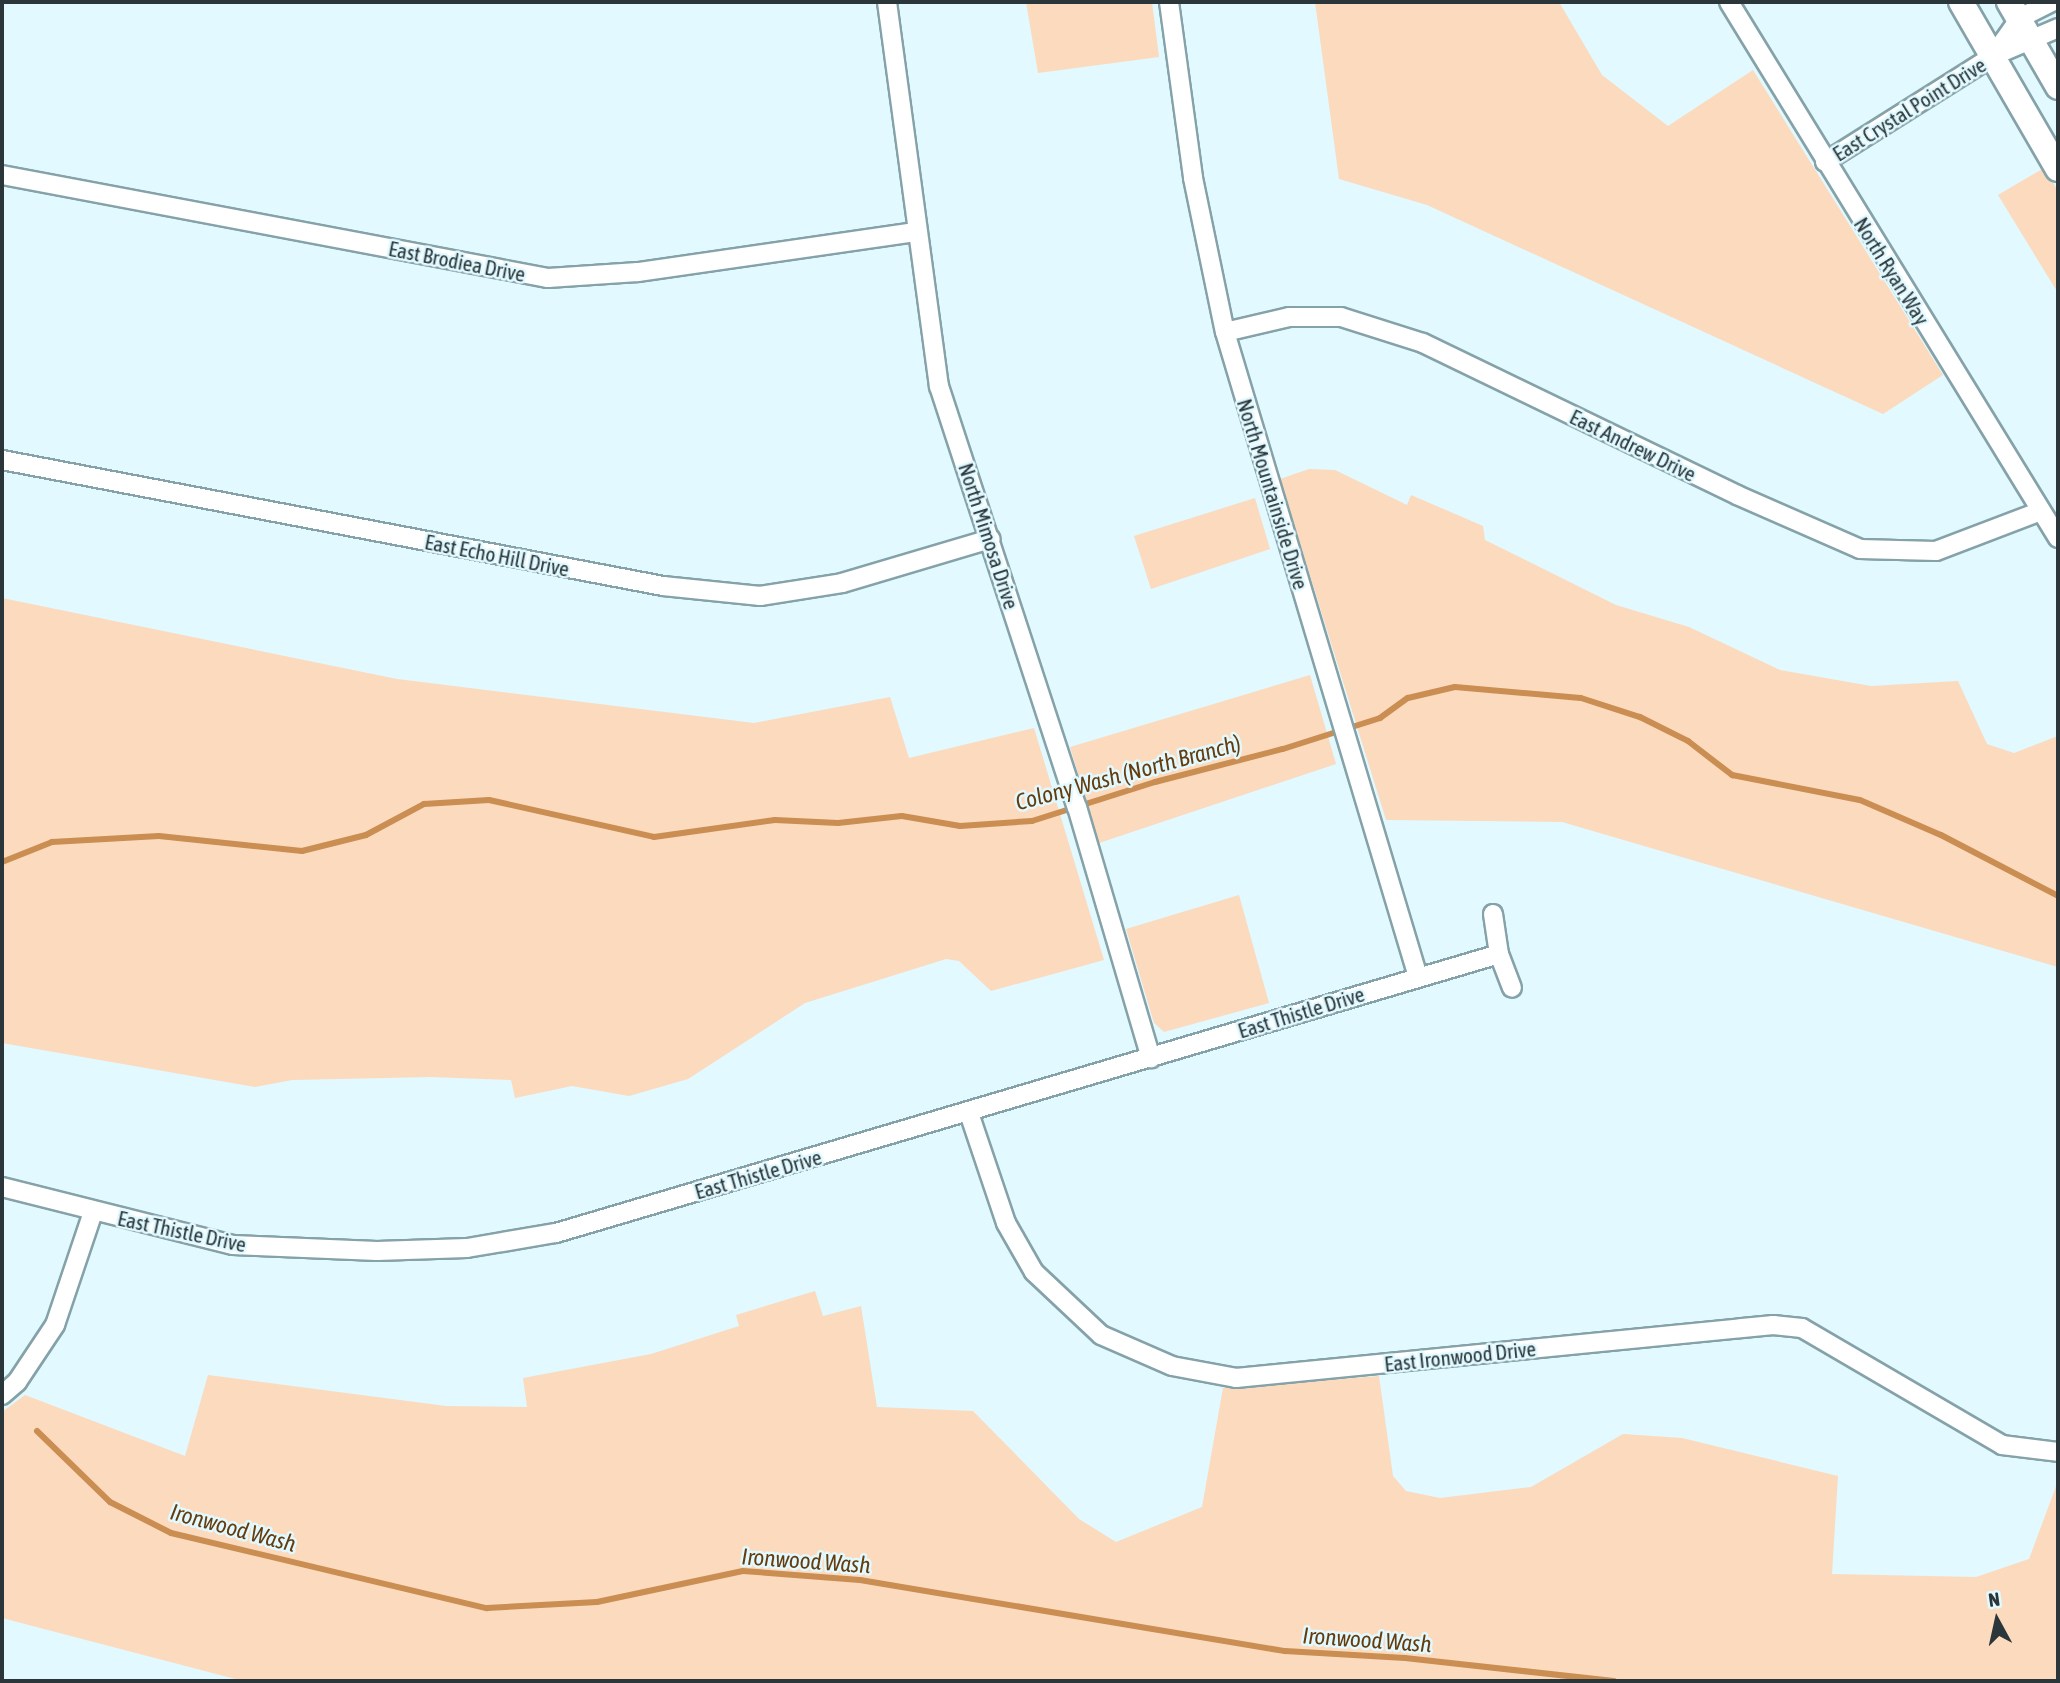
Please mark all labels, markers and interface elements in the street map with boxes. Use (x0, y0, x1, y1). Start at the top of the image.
street label: East Crystal Point Drive (1828, 52, 1990, 166)
street label: North Ryan Way (1849, 213, 1935, 329)
street label: East Brodiea Drive (386, 235, 528, 287)
street label: North Mountainside Drive (1232, 396, 1314, 592)
street label: East Andrew Drive (1566, 404, 1700, 486)
street label: North Mimosa Drive (954, 460, 1024, 612)
street label: East Echo Hill Drive (423, 529, 571, 581)
water label: Colony Wash (North Branch) (1012, 730, 1244, 816)
street label: East Thistle Drive (1235, 981, 1367, 1043)
street label: East Thistle Drive (692, 1144, 824, 1204)
street label: East Thistle Drive (115, 1205, 249, 1257)
street label: East Ironwood Drive (1383, 1336, 1537, 1376)
water label: Ironwood Wash (167, 1498, 299, 1558)
water label: Ironwood Wash (741, 1543, 871, 1579)
north arrow (1962, 1585, 2032, 1655)
text: N (1987, 1588, 2001, 1611)
water label: Ironwood Wash (1302, 1622, 1432, 1658)

